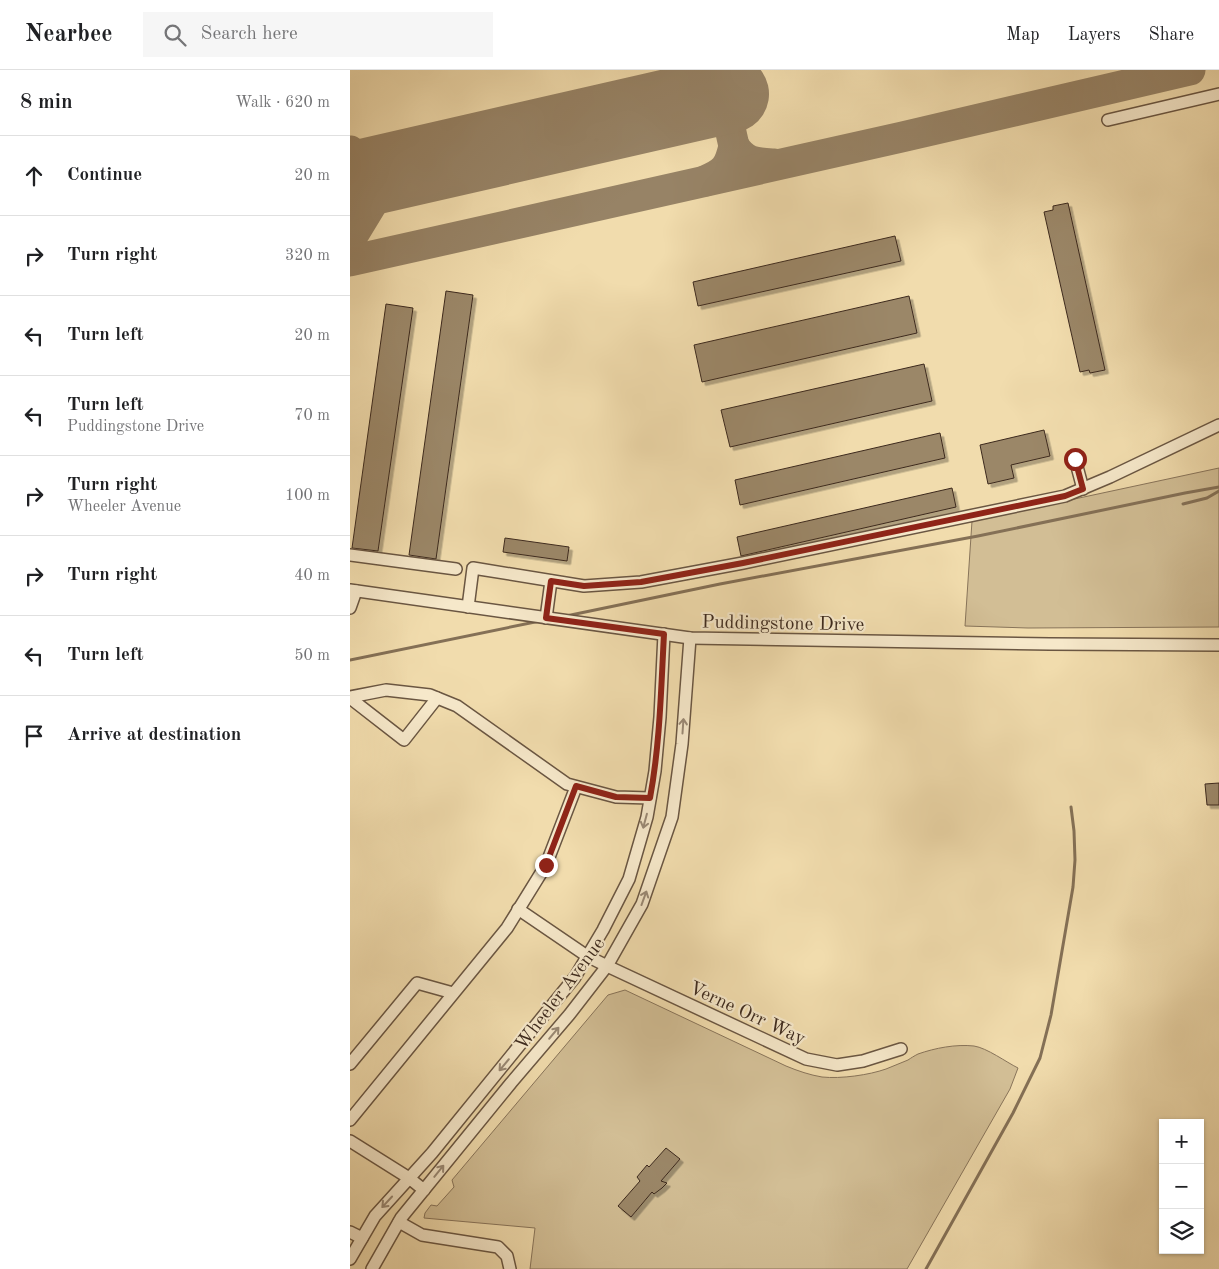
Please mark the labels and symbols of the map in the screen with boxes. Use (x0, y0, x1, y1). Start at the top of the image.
route start (1064, 448, 1087, 471)
street label: Puddingstone Drive (701, 614, 865, 635)
one-way arrow (679, 718, 688, 734)
one-way arrow (640, 813, 650, 829)
route end (535, 854, 558, 877)
one-way arrow (640, 891, 649, 906)
street label: Wheeler Avenue (513, 935, 609, 1054)
street label: Verne Orr Way (686, 979, 808, 1049)
one-way arrow (548, 1026, 559, 1039)
one-way arrow (498, 1058, 509, 1071)
one-way arrow (433, 1165, 444, 1178)
one-way arrow (381, 1196, 393, 1209)

